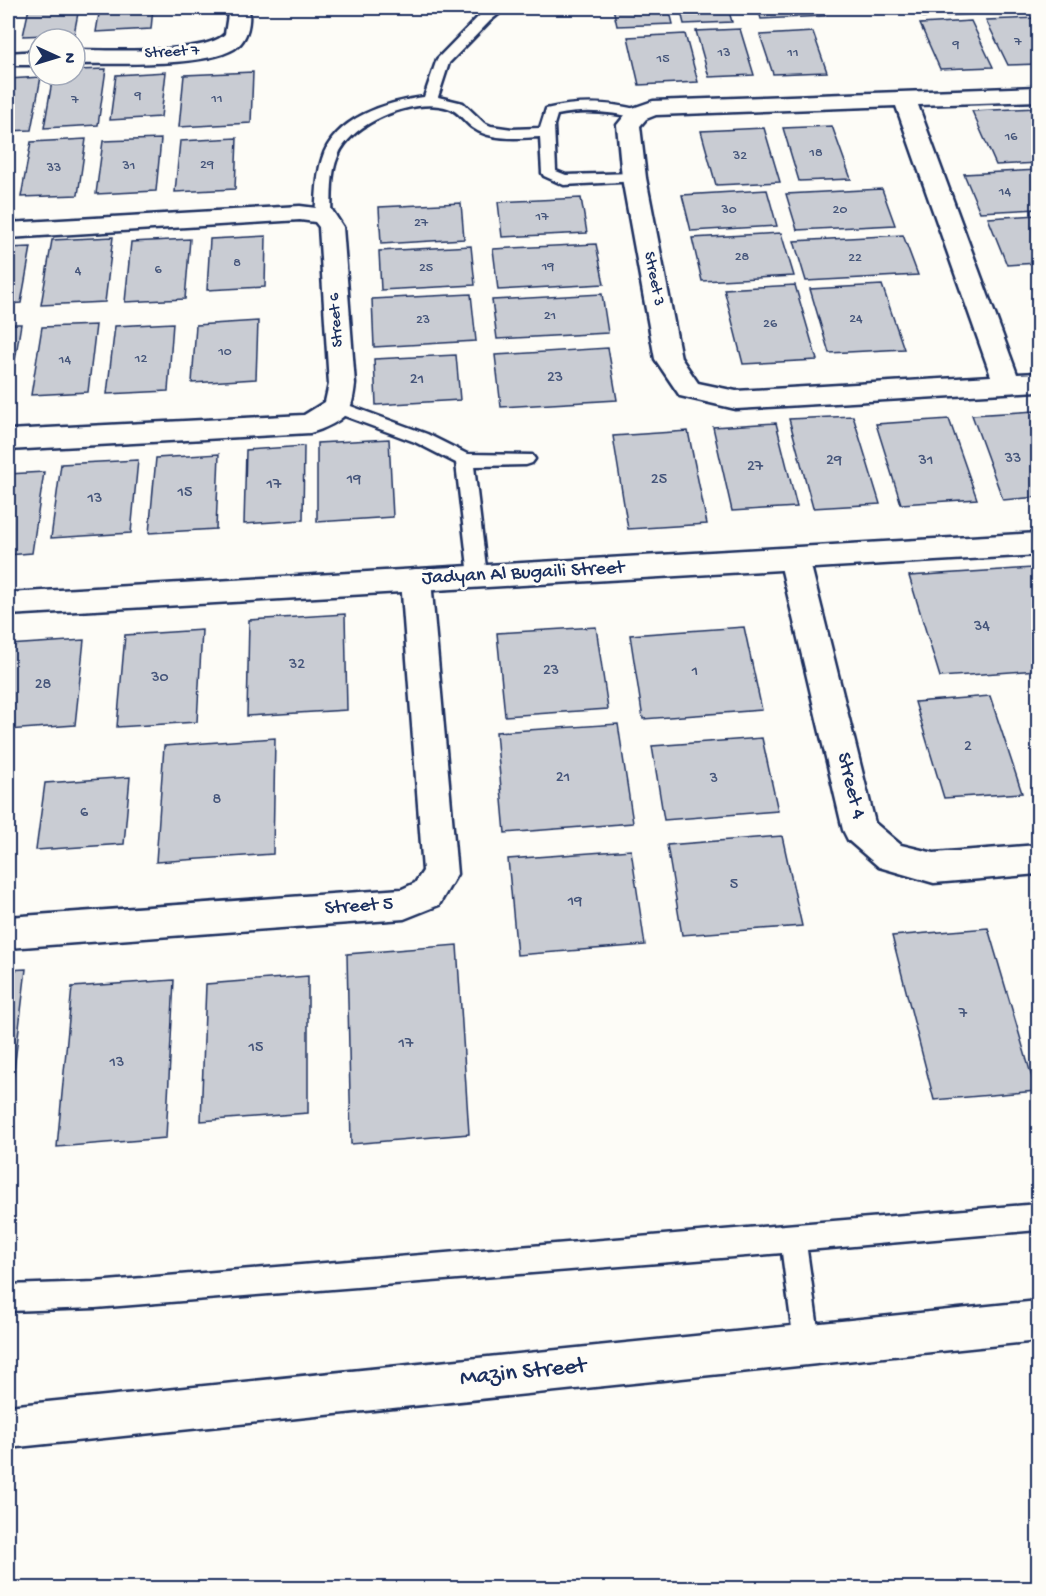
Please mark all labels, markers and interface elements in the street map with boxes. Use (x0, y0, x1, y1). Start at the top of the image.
north arrow (27, 27, 87, 87)
house number: 7 (1013, 34, 1022, 51)
house number: 9 (951, 37, 960, 54)
street label: Street 7 (144, 42, 201, 64)
house number: 13 (717, 45, 730, 62)
house number: 11 (786, 45, 799, 62)
house number: 15 (655, 51, 670, 68)
text: N (59, 52, 78, 64)
house number: 9 (133, 88, 142, 105)
house number: 11 (210, 91, 223, 108)
house number: 7 (70, 92, 79, 109)
house number: 16 (1004, 129, 1018, 146)
house number: 18 (808, 145, 823, 162)
house number: 32 (732, 148, 747, 165)
house number: 29 (200, 157, 214, 174)
house number: 31 (122, 158, 135, 175)
house number: 33 (46, 160, 61, 177)
house number: 14 (998, 184, 1012, 201)
house number: 30 (720, 202, 737, 219)
house number: 20 (833, 202, 847, 219)
house number: 17 (535, 209, 549, 226)
house number: 27 (414, 215, 429, 232)
house number: 28 (735, 249, 750, 266)
street label: Street 3 (638, 250, 668, 308)
house number: 22 (848, 250, 862, 267)
house number: 8 (233, 255, 241, 272)
house number: 19 (541, 259, 554, 276)
house number: 25 (419, 260, 433, 277)
house number: 6 (154, 262, 162, 279)
house number: 4 (75, 263, 82, 280)
street label: Street 6 (326, 291, 348, 348)
house number: 21 (544, 308, 556, 325)
house number: 24 (849, 311, 863, 328)
house number: 23 (416, 312, 430, 329)
house number: 26 (763, 316, 778, 333)
house number: 10 (217, 344, 232, 361)
house number: 12 (134, 351, 147, 368)
house number: 14 (58, 352, 72, 369)
house number: 23 (547, 369, 563, 388)
house number: 21 (410, 371, 424, 390)
house number: 33 (1004, 450, 1021, 469)
house number: 29 (826, 452, 842, 471)
house number: 31 (918, 452, 933, 471)
house number: 27 (747, 458, 764, 477)
house number: 19 (346, 471, 361, 490)
house number: 25 (651, 471, 667, 490)
house number: 17 (266, 476, 282, 495)
house number: 15 (177, 484, 192, 503)
house number: 13 (87, 490, 102, 509)
street label: Jadyan Al Bugaili Street (421, 557, 627, 591)
house number: 34 (973, 618, 990, 637)
house number: 32 (288, 656, 305, 675)
house number: 23 (543, 662, 559, 681)
house number: 1 (691, 663, 698, 682)
house number: 30 (150, 669, 169, 688)
house number: 28 (35, 676, 52, 695)
house number: 2 (964, 738, 972, 757)
street label: Street 4 (831, 750, 869, 822)
house number: 21 (556, 769, 570, 788)
house number: 3 (709, 770, 718, 789)
house number: 8 (213, 791, 222, 810)
house number: 6 (80, 804, 89, 823)
house number: 5 (730, 876, 738, 895)
street label: Street 5 (324, 893, 394, 921)
house number: 19 (567, 893, 582, 912)
house number: 7 (958, 1005, 968, 1024)
house number: 17 (398, 1035, 414, 1054)
house number: 15 (248, 1039, 263, 1058)
house number: 13 (109, 1054, 124, 1073)
street label: Mazin Street (458, 1352, 590, 1394)

